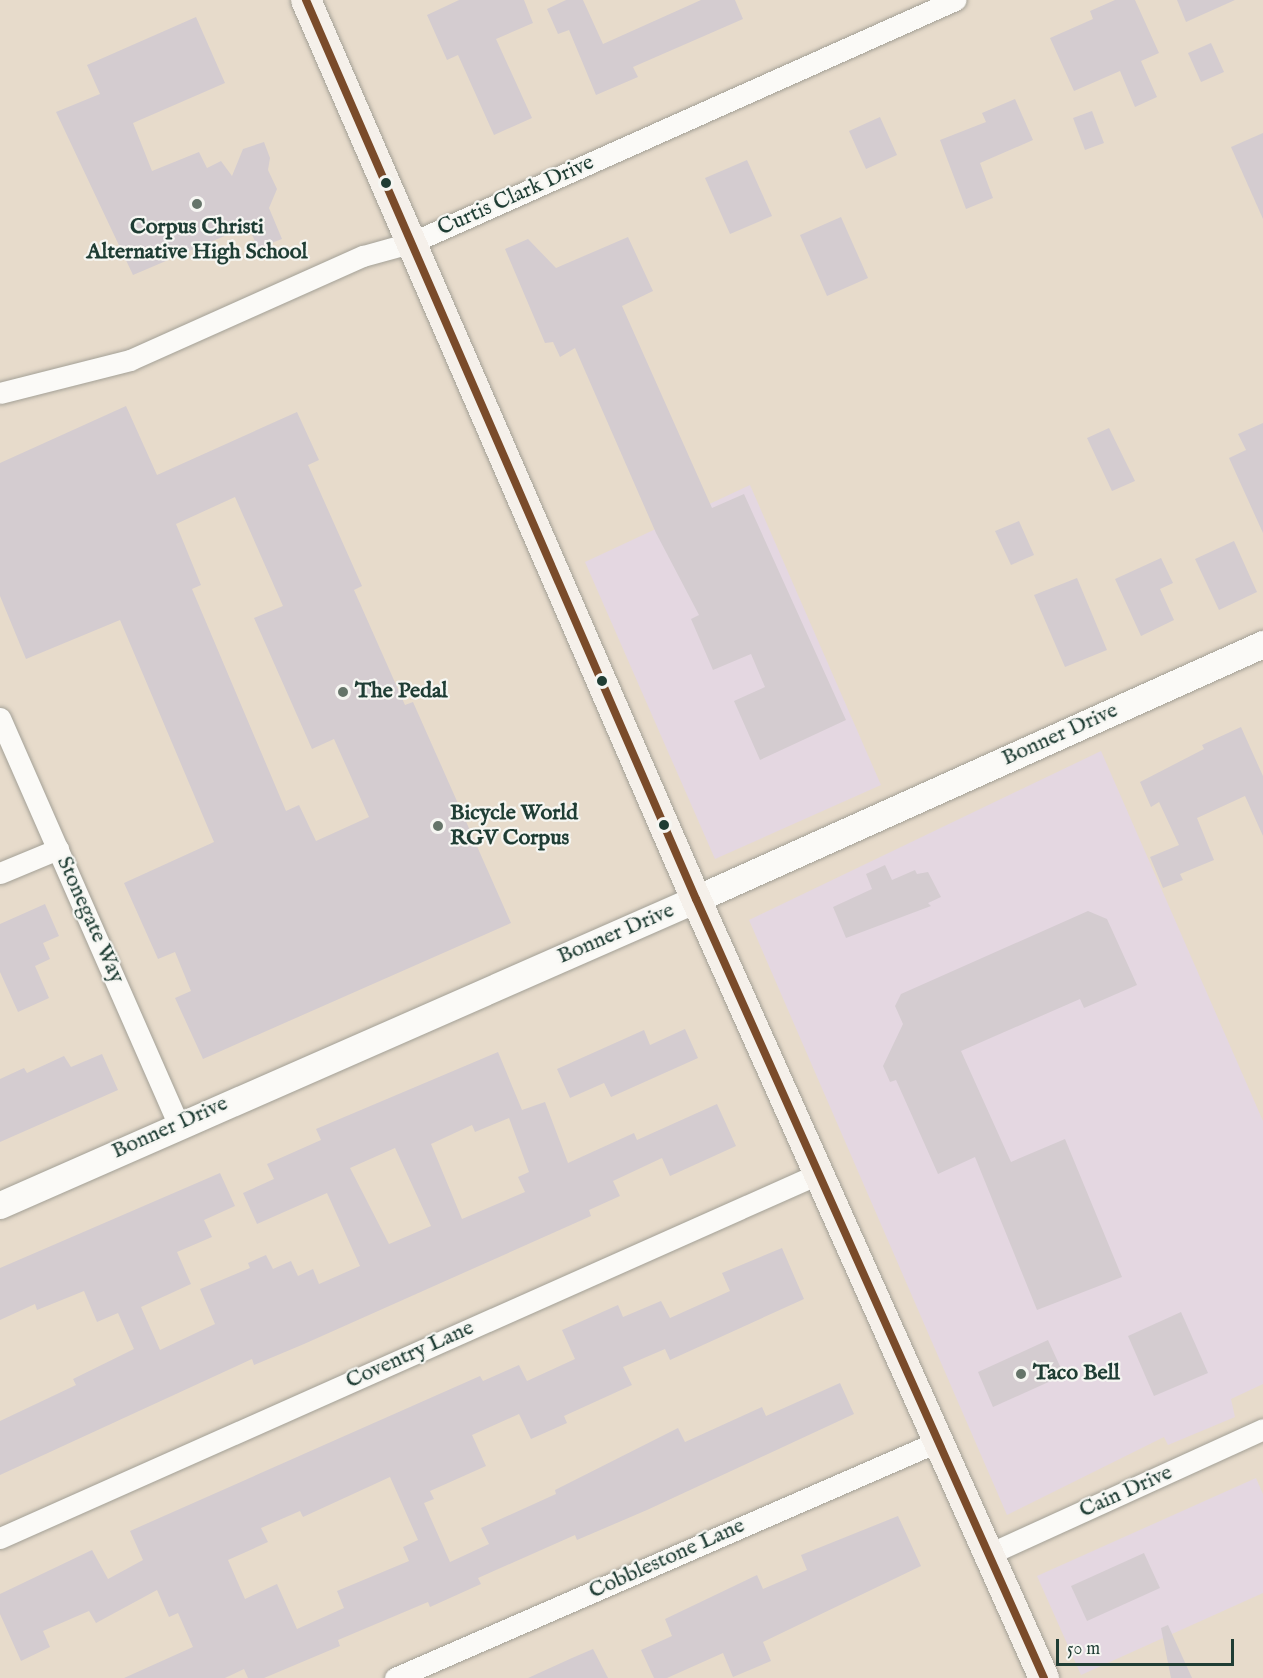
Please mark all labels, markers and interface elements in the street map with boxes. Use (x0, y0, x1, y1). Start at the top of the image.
street label: Curtis Clark Drive (434, 150, 598, 242)
unlabelled marker (380, 177, 392, 189)
marker: Corpus Christi Alternative High School (190, 197, 204, 211)
place label: Corpus Christi Alternative High School (87, 214, 307, 266)
unlabelled marker (596, 675, 608, 687)
place label: The Pedal (355, 679, 447, 705)
marker: The Pedal (336, 685, 350, 699)
street label: Bonner Drive (998, 698, 1122, 772)
place label: Bicycle World RGV Corpus (450, 800, 578, 852)
marker: Bicycle World RGV Corpus (431, 819, 445, 833)
unlabelled marker (658, 819, 670, 831)
street label: Stonegate Way (50, 853, 130, 987)
street label: Bonner Drive (554, 898, 678, 970)
street label: Bonner Drive (108, 1091, 232, 1165)
street label: Coventry Lane (342, 1315, 478, 1395)
place label: Taco Bell (1033, 1361, 1120, 1387)
marker: Taco Bell (1014, 1367, 1028, 1381)
street label: Cain Drive (1075, 1460, 1177, 1524)
street label: Cobblestone Lane (585, 1513, 749, 1605)
scale bar (1059, 1627, 1238, 1665)
text: 50 m (1067, 1638, 1100, 1661)

